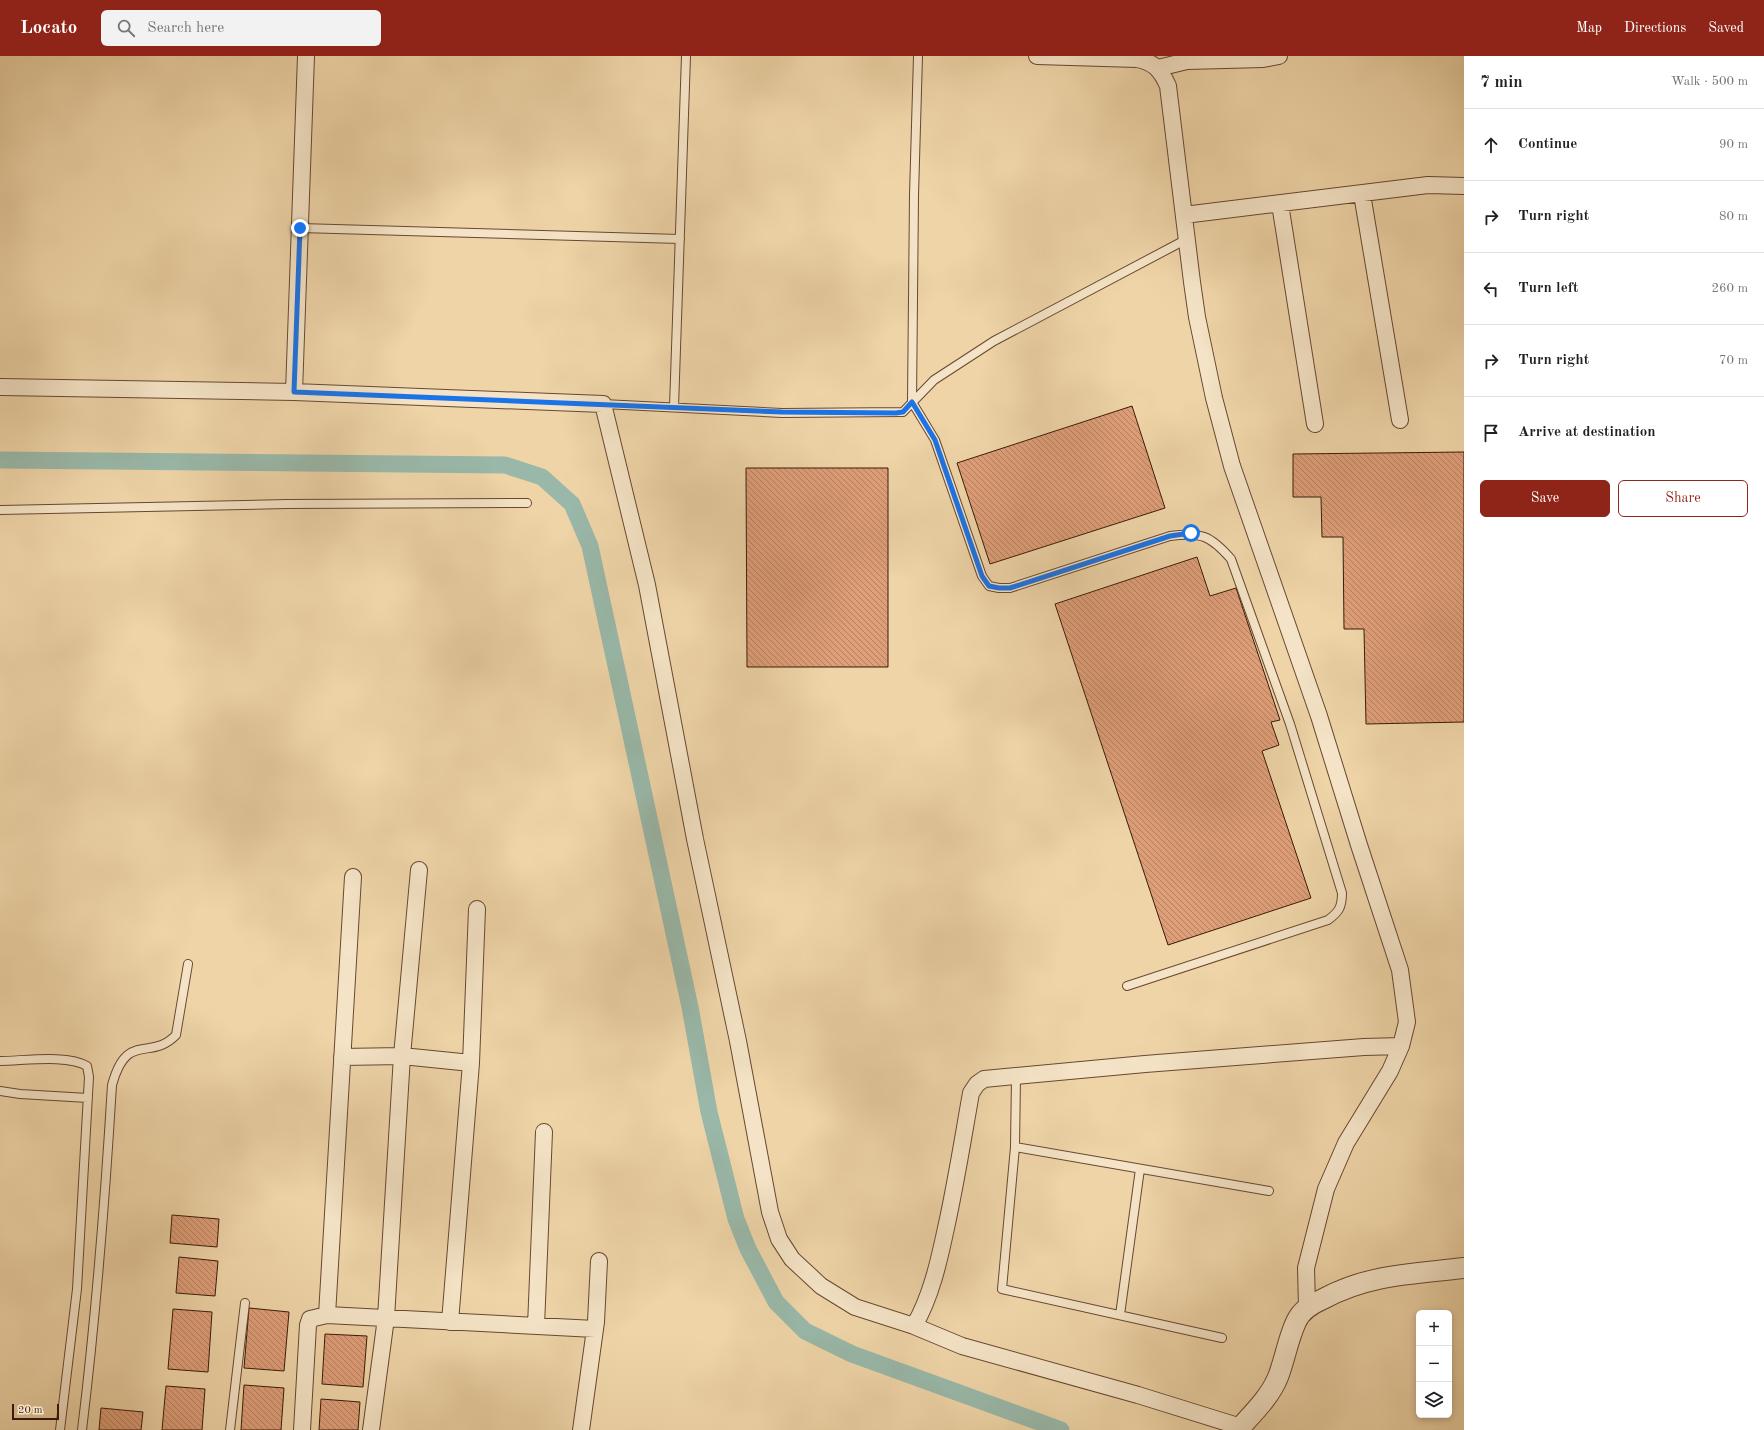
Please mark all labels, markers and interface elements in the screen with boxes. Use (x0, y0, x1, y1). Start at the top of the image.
search box (101, 10, 381, 46)
icon: search (115, 17, 137, 39)
text: Locato (20, 19, 77, 38)
text: Search here (147, 21, 224, 36)
text: Map (1576, 21, 1602, 35)
text: Directions (1624, 21, 1686, 35)
text: Saved (1708, 21, 1744, 35)
text: 7 min (1480, 74, 1523, 91)
text: Walk · 500 m (1671, 75, 1748, 88)
icon: ahead (1480, 134, 1502, 156)
text: Continue (1518, 137, 1577, 152)
text: 90 m (1719, 138, 1748, 151)
icon: right (1480, 206, 1502, 228)
text: Turn right (1518, 209, 1589, 224)
text: 80 m (1719, 210, 1748, 223)
route end (291, 219, 309, 237)
icon: left (1480, 278, 1502, 300)
text: Turn left (1518, 281, 1578, 296)
text: 260 m (1711, 282, 1748, 295)
icon: right (1480, 350, 1502, 372)
text: Turn right (1518, 353, 1589, 368)
text: 70 m (1719, 354, 1748, 367)
icon: arrive (1480, 422, 1502, 444)
text: Arrive at destination (1518, 425, 1656, 440)
button: Save (1480, 480, 1610, 517)
button: Share (1618, 480, 1748, 517)
route start (1182, 524, 1200, 542)
map controls (1416, 1310, 1452, 1418)
button: + (1416, 1310, 1452, 1346)
button: − (1416, 1346, 1452, 1382)
button: layers (1416, 1382, 1452, 1418)
scale bar (12, 1402, 59, 1421)
text: 20 m (18, 1405, 43, 1416)

